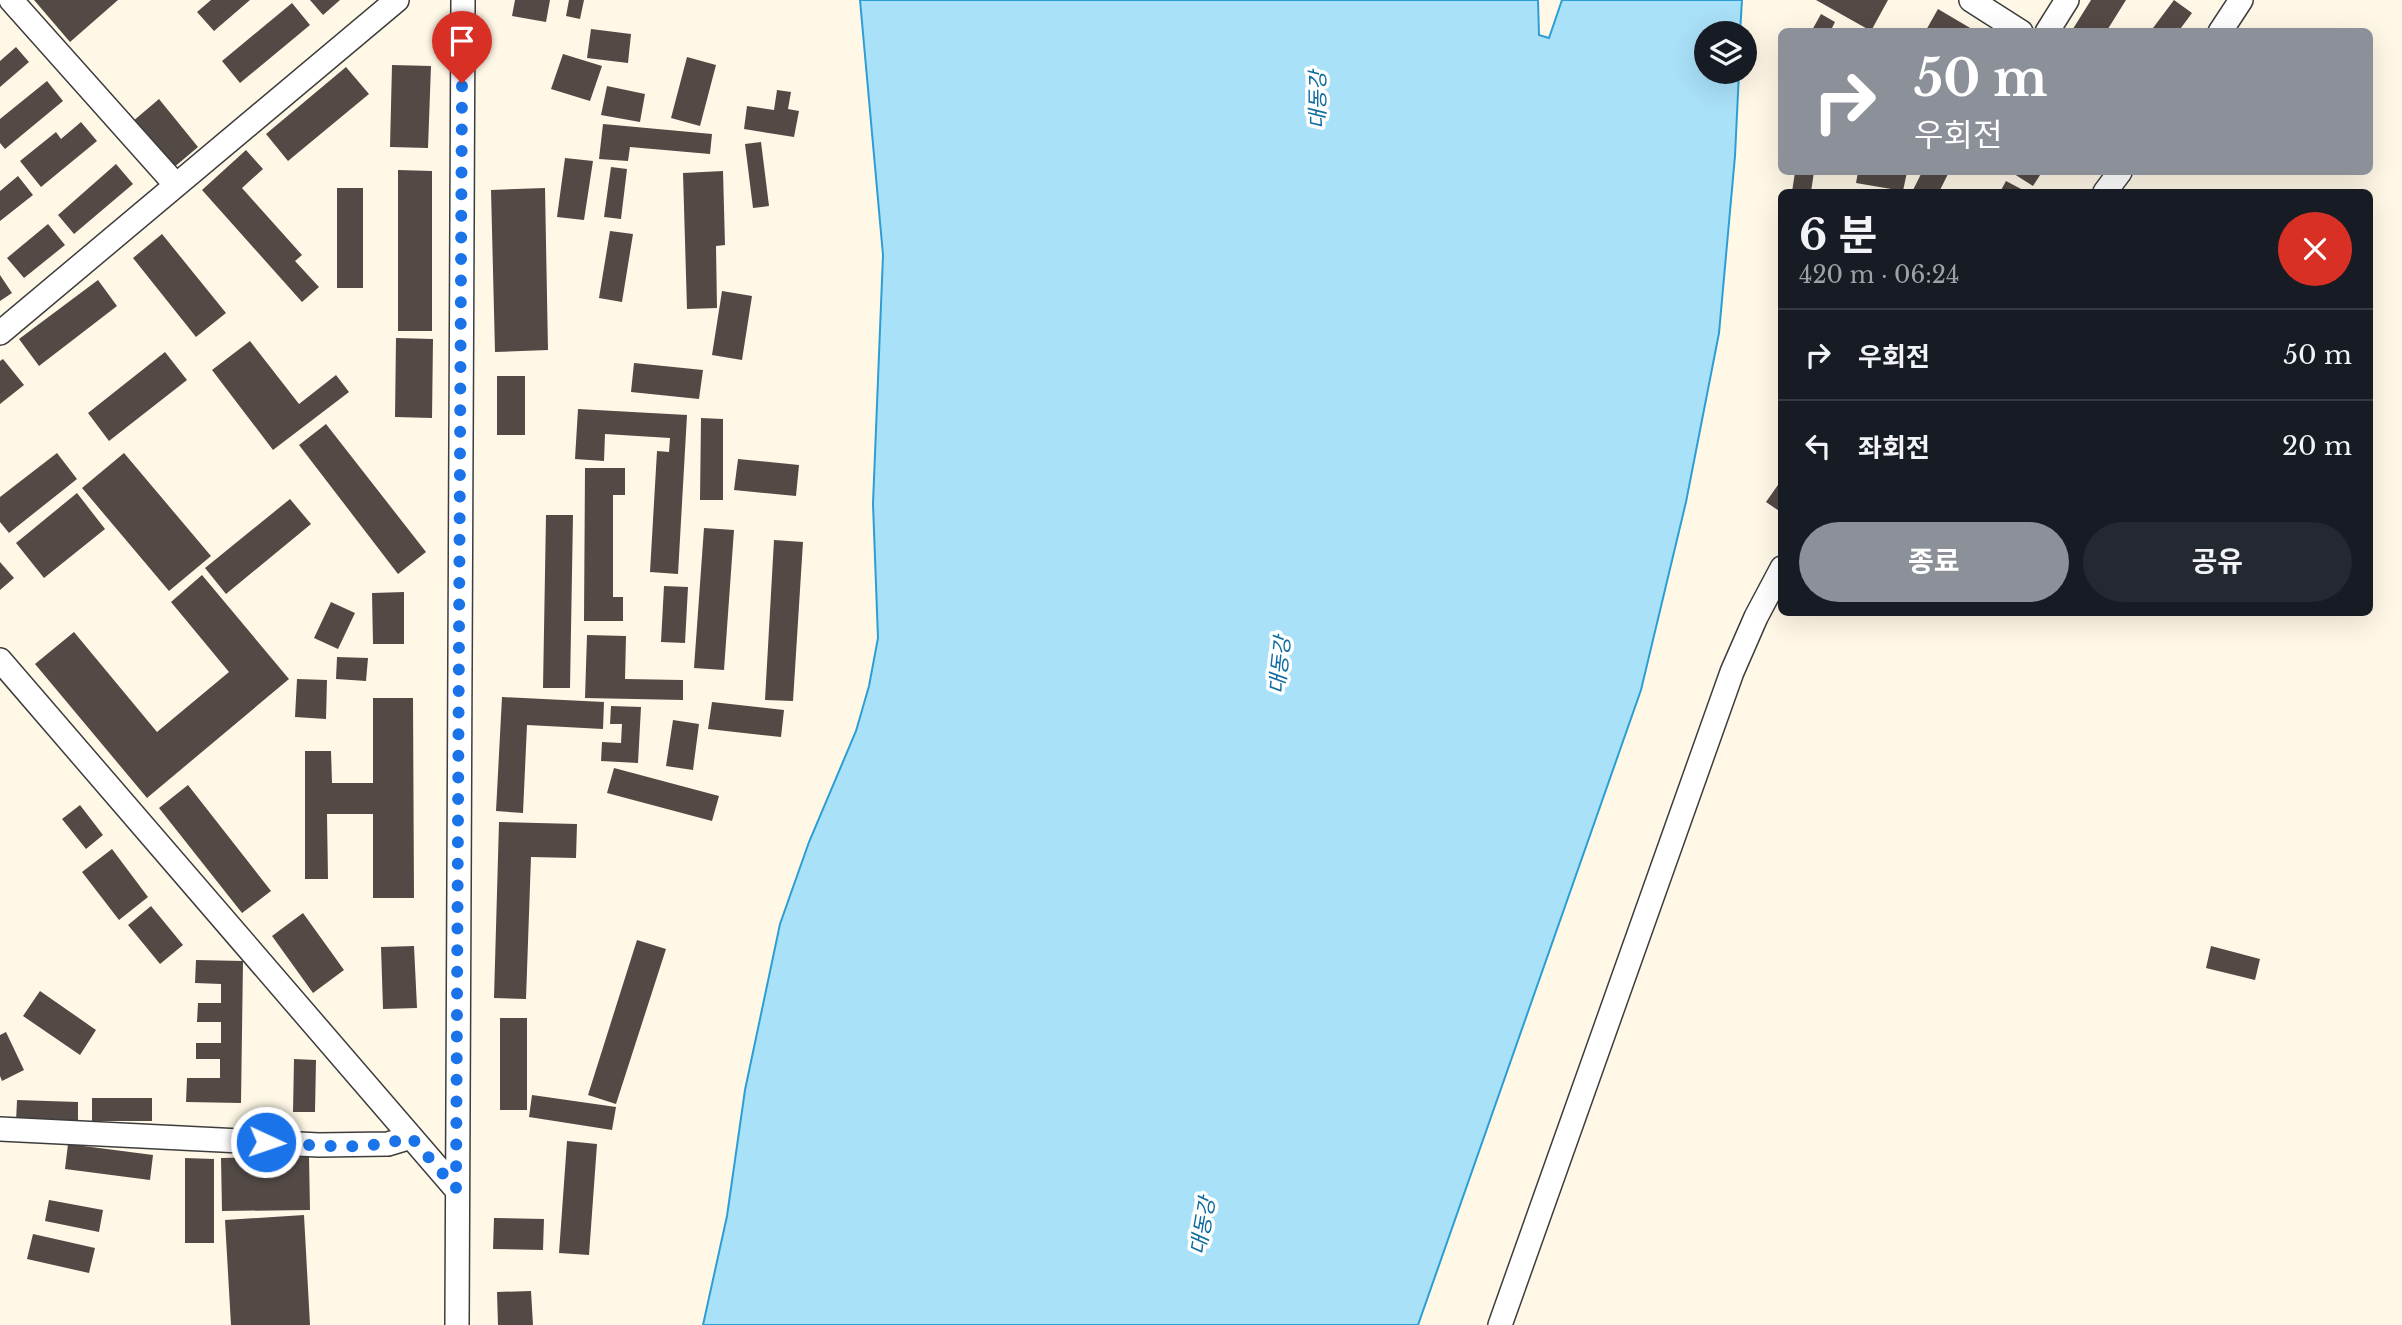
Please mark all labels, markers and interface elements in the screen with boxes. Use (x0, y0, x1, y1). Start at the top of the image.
pin (432, 11, 492, 83)
map controls (1694, 21, 1757, 84)
button: layers (1694, 21, 1757, 84)
icon: arrive (443, 22, 481, 60)
text: 50 m (1914, 48, 2047, 109)
icon: right (1799, 56, 1890, 147)
water label: 대동강 (1305, 68, 1331, 129)
text: 우회전 (1914, 115, 2002, 155)
text: 6 분 (1799, 209, 1877, 261)
button: close (2278, 212, 2352, 286)
text: 420 m · 06:24 (1799, 261, 1959, 289)
icon: right (1799, 336, 1837, 374)
text: 50 m (2283, 339, 2352, 371)
text: 우회전 (1858, 341, 1930, 373)
icon: left (1799, 427, 1837, 465)
text: 20 m (2282, 430, 2352, 462)
text: 좌회전 (1858, 432, 1930, 464)
button: 종료 (1799, 522, 2069, 602)
button: 공유 (2083, 522, 2352, 602)
water label: 대동강 (1264, 632, 1296, 695)
position arrow (229, 1105, 303, 1179)
water label: 대동강 (1185, 1193, 1221, 1257)

